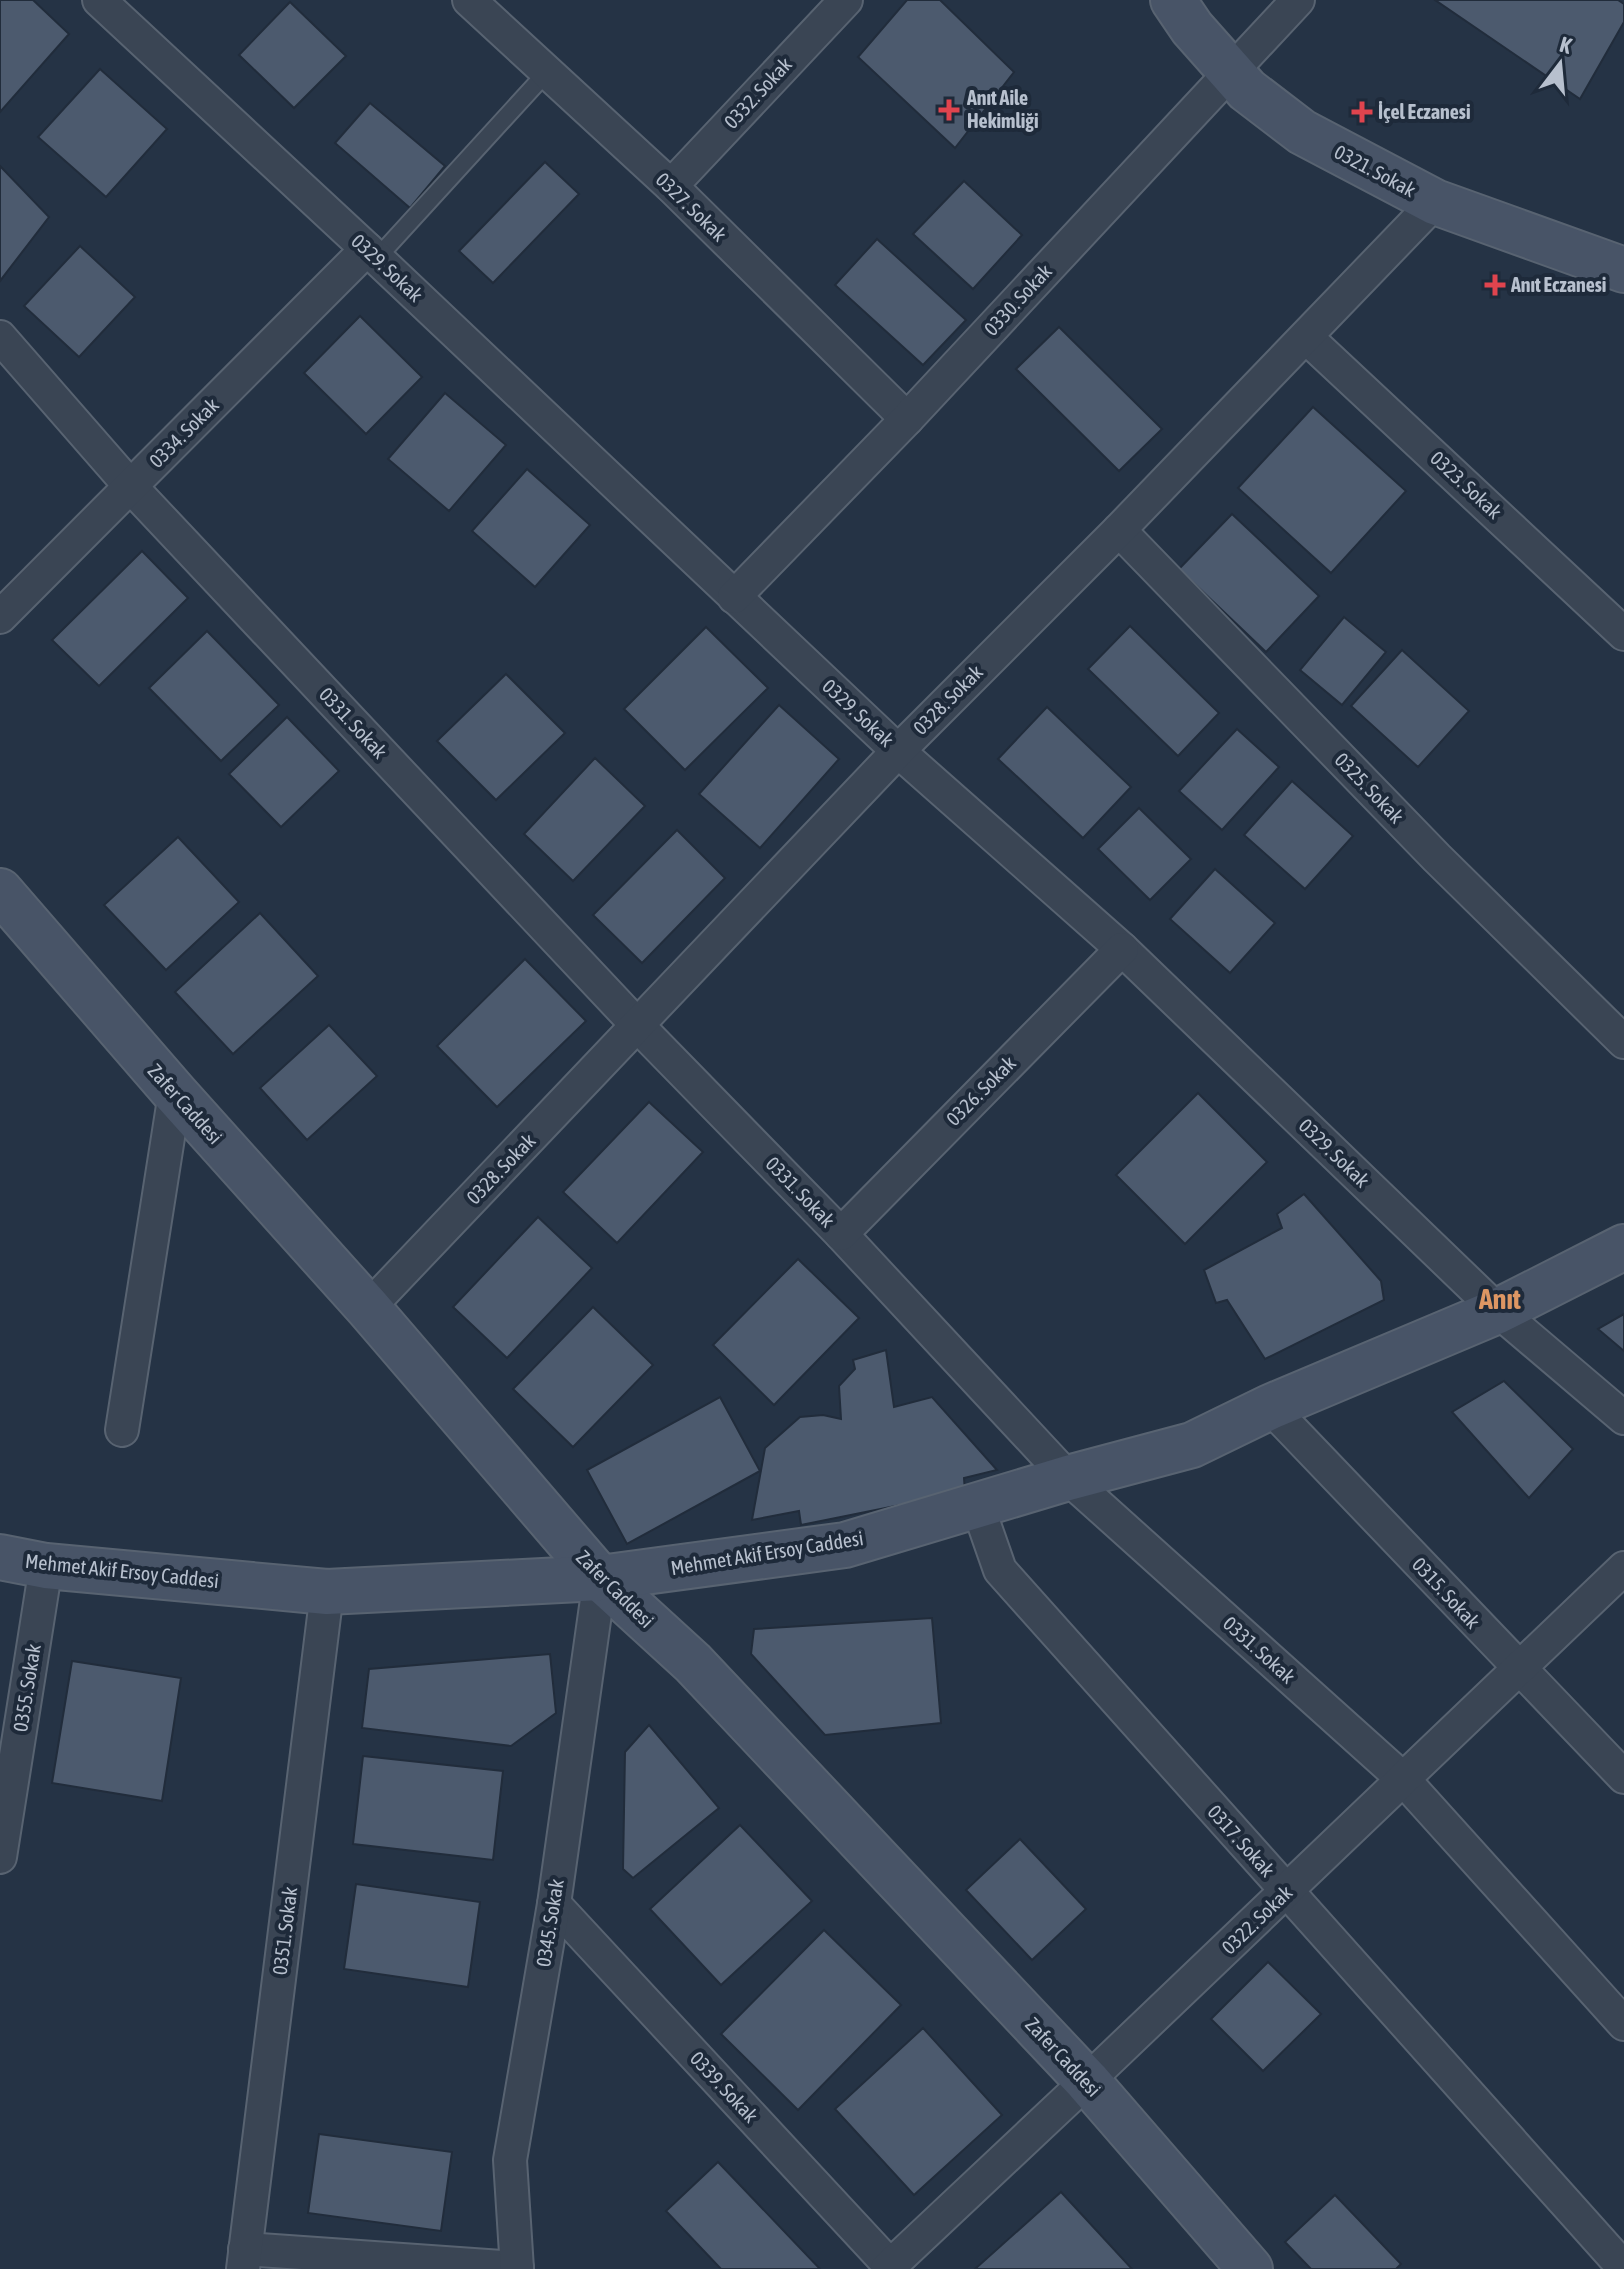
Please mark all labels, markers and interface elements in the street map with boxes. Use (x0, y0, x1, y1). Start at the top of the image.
north arrow (1520, 24, 1600, 104)
text: K (1557, 31, 1574, 59)
street label: 0332. Sokak (719, 52, 796, 133)
place label: Anıt Aile Hekimliği (966, 86, 1039, 132)
marker: Anıt Aile Hekimliği (938, 99, 960, 121)
place label: İçel Eczanesi (1378, 100, 1470, 123)
marker: İçel Eczanesi (1353, 103, 1371, 121)
street label: 0321. Sokak (1331, 140, 1420, 202)
street label: 0327. Sokak (651, 168, 731, 246)
street label: 0329. Sokak (347, 229, 428, 306)
street label: 0330. Sokak (979, 259, 1056, 340)
place label: Anıt Eczanesi (1510, 273, 1606, 296)
marker: Anıt Eczanesi (1486, 276, 1504, 294)
street label: 0334. Sokak (144, 393, 223, 472)
street label: 0323. Sokak (1426, 446, 1507, 523)
street label: 0328. Sokak (908, 660, 987, 739)
street label: 0329. Sokak (818, 674, 899, 751)
street label: 0331. Sokak (315, 682, 392, 763)
street label: 0325. Sokak (1330, 748, 1409, 828)
street label: 0326. Sokak (941, 1051, 1020, 1130)
street label: Zafer Caddesi (144, 1059, 227, 1148)
street label: 0329. Sokak (1294, 1114, 1374, 1192)
street label: 0328. Sokak (462, 1129, 540, 1209)
street label: 0331. Sokak (761, 1152, 840, 1232)
district label: Anıt (1478, 1283, 1521, 1315)
street label: Mehmet Akif Ersoy Caddesi (669, 1526, 865, 1579)
street label: Zafer Caddesi (572, 1545, 659, 1632)
street label: Mehmet Akif Ersoy Caddesi (24, 1549, 220, 1592)
street label: 0315. Sokak (1408, 1552, 1485, 1633)
street label: 0331. Sokak (1219, 1611, 1300, 1688)
street label: 0355. Sokak (8, 1642, 45, 1733)
street label: 0317. Sokak (1203, 1800, 1280, 1881)
street label: 0345. Sokak (531, 1877, 568, 1968)
street label: 0322. Sokak (1217, 1880, 1297, 1959)
street label: 0351. Sokak (268, 1885, 301, 1976)
street label: Zafer Caddesi (1021, 2012, 1106, 2101)
street label: 0339. Sokak (686, 2046, 763, 2127)

